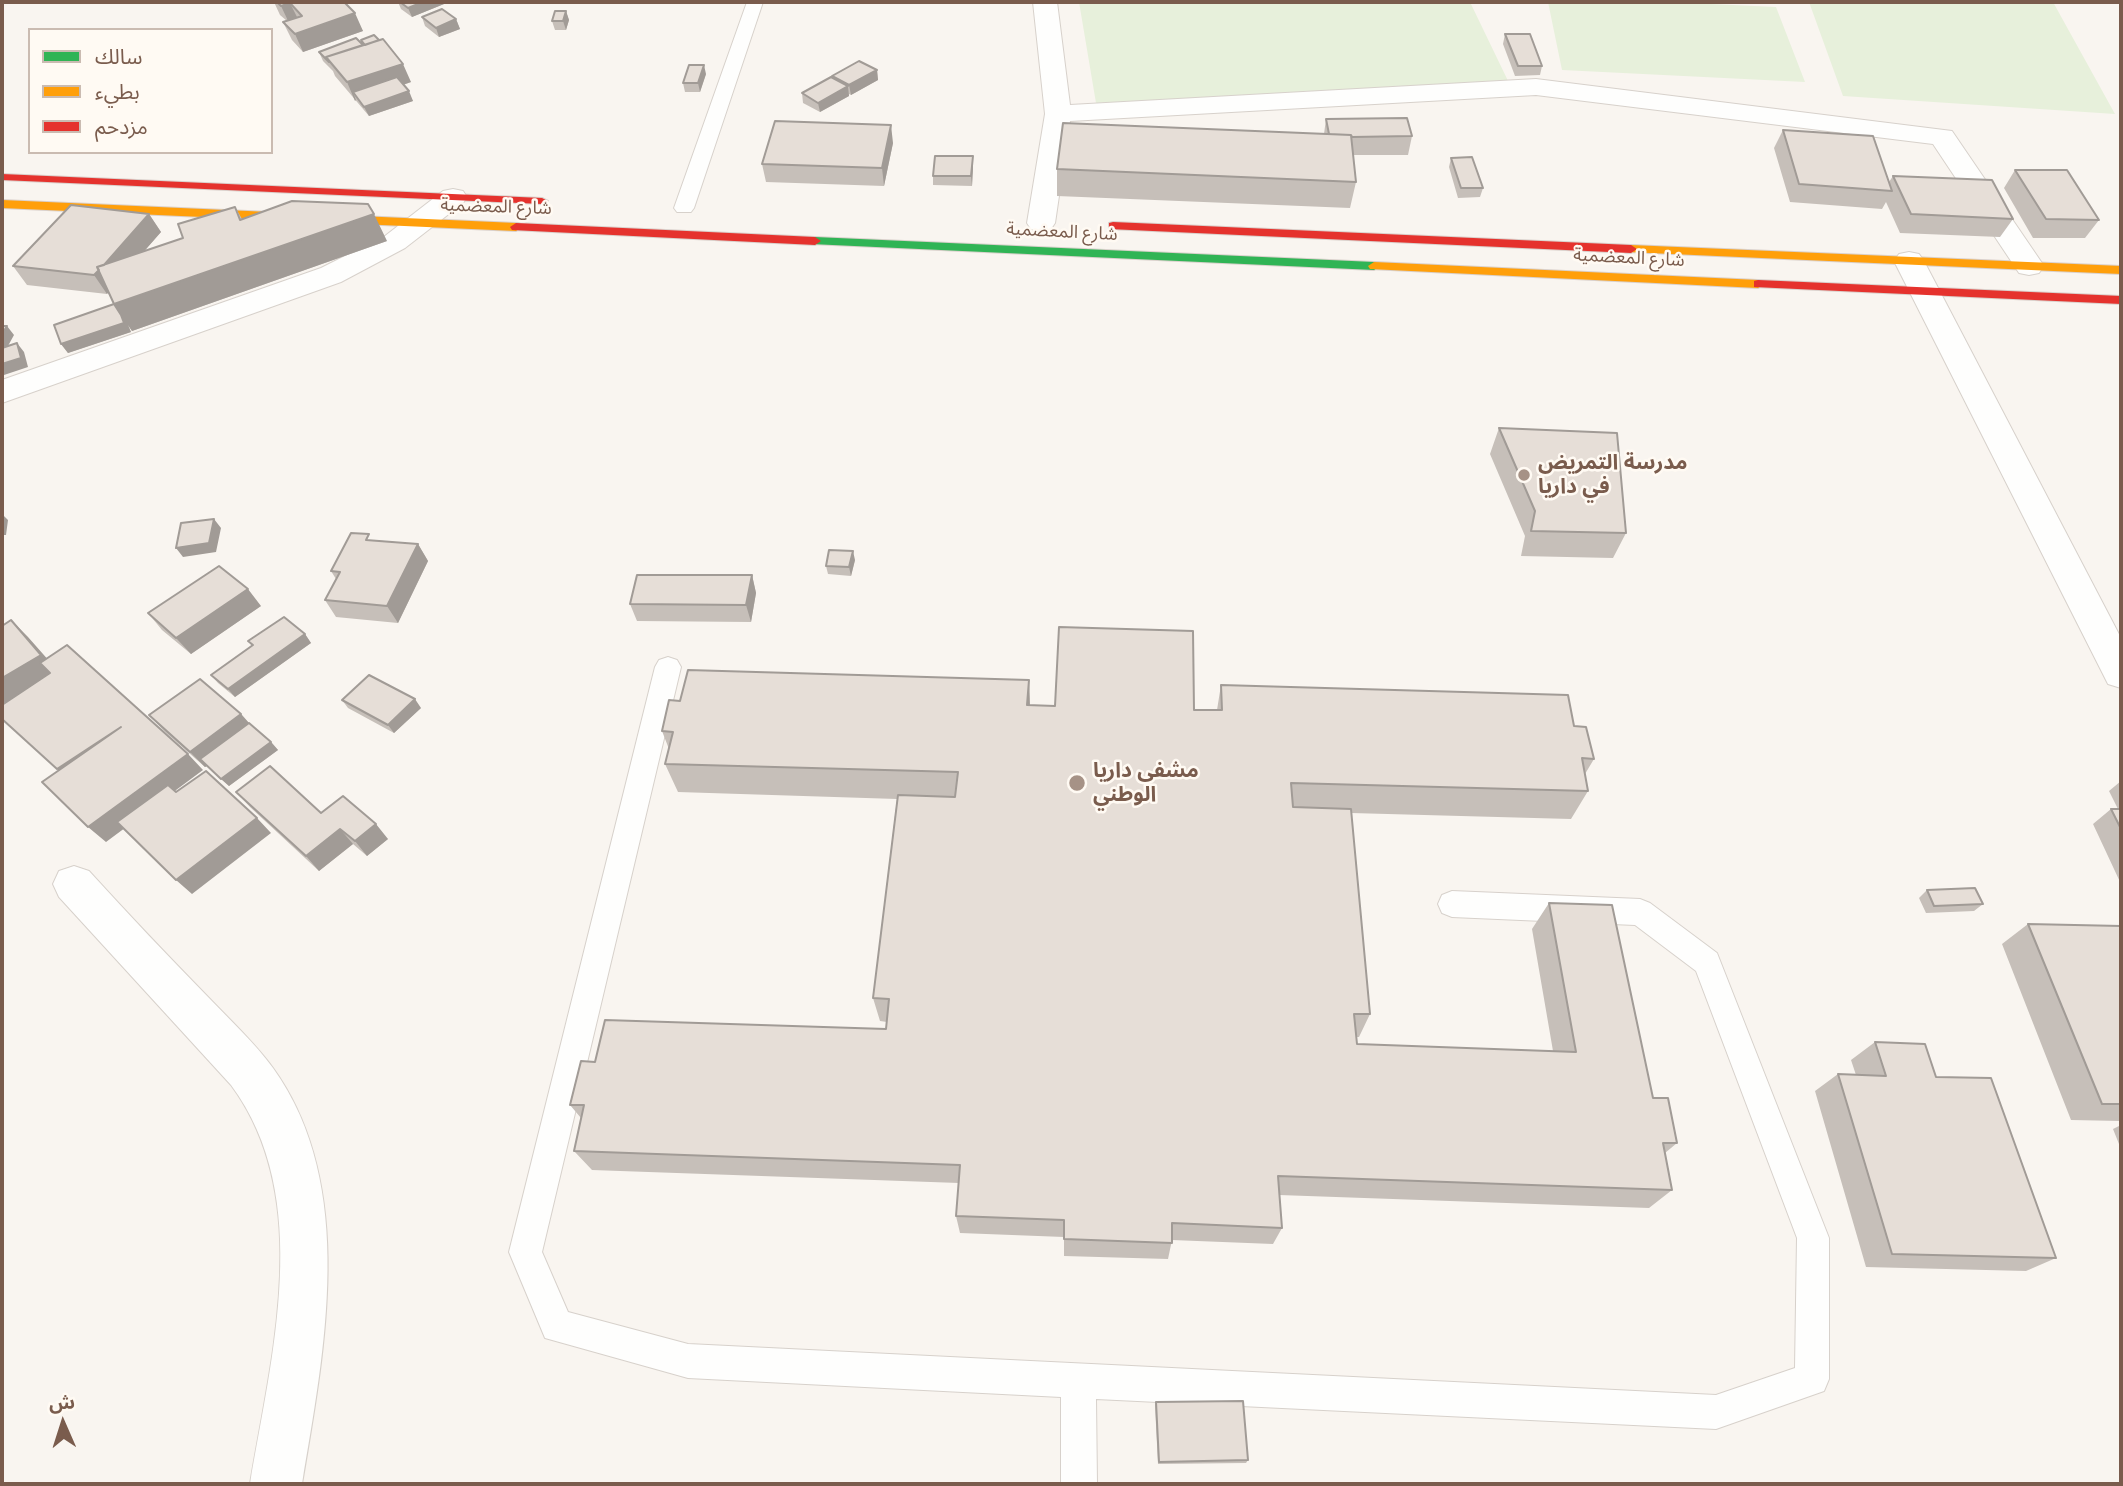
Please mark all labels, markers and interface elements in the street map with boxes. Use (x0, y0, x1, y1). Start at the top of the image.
legend (28, 28, 273, 154)
text: سالك (95, 42, 142, 70)
text: بطيء (95, 77, 140, 105)
text: مزدحم (95, 112, 148, 140)
street label: شارع المعضمية (440, 194, 552, 220)
street label: شارع المعضمية (1006, 218, 1118, 246)
street label: شارع المعضمية (1573, 244, 1685, 272)
place label: مدرسة التمريض في داريا (1538, 450, 1688, 500)
marker: مدرسة التمريض في داريا (1516, 467, 1532, 483)
place label: مشفى داريا الوطني (1093, 758, 1199, 808)
marker: مشفى داريا الوطني (1067, 773, 1087, 793)
north arrow (28, 1388, 98, 1458)
text: ش (48, 1388, 76, 1416)

